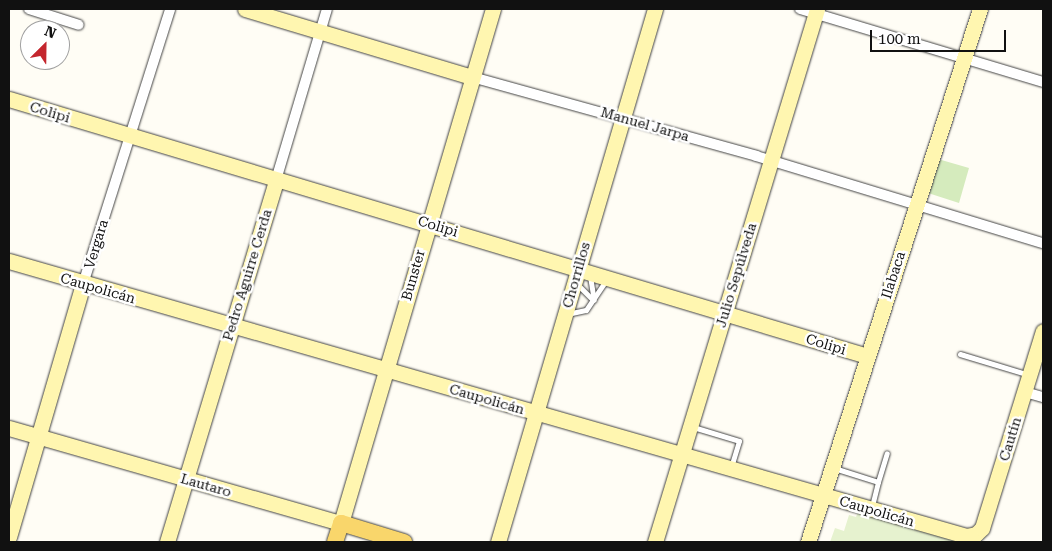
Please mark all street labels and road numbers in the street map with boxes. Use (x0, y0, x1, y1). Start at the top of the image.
street label: Colipi (28, 98, 72, 126)
street label: Manuel Jarpa (599, 103, 691, 145)
street label: Pedro Aguirre Cerda (219, 207, 275, 343)
street label: Colipi (416, 212, 460, 240)
street label: Vergara (81, 217, 111, 271)
street label: Julio Sepúlveda (712, 221, 760, 329)
street label: Chorrillos (559, 240, 593, 310)
street label: Bunster (398, 248, 428, 302)
street label: Ilabaca (877, 249, 909, 301)
street label: Caupolicán (59, 269, 137, 307)
street label: Colipi (804, 330, 848, 358)
street label: Caupolicán (448, 380, 526, 418)
street label: Cautín (995, 415, 1025, 463)
street label: Lautaro (179, 470, 233, 500)
street label: Caupolicán (838, 492, 916, 530)

